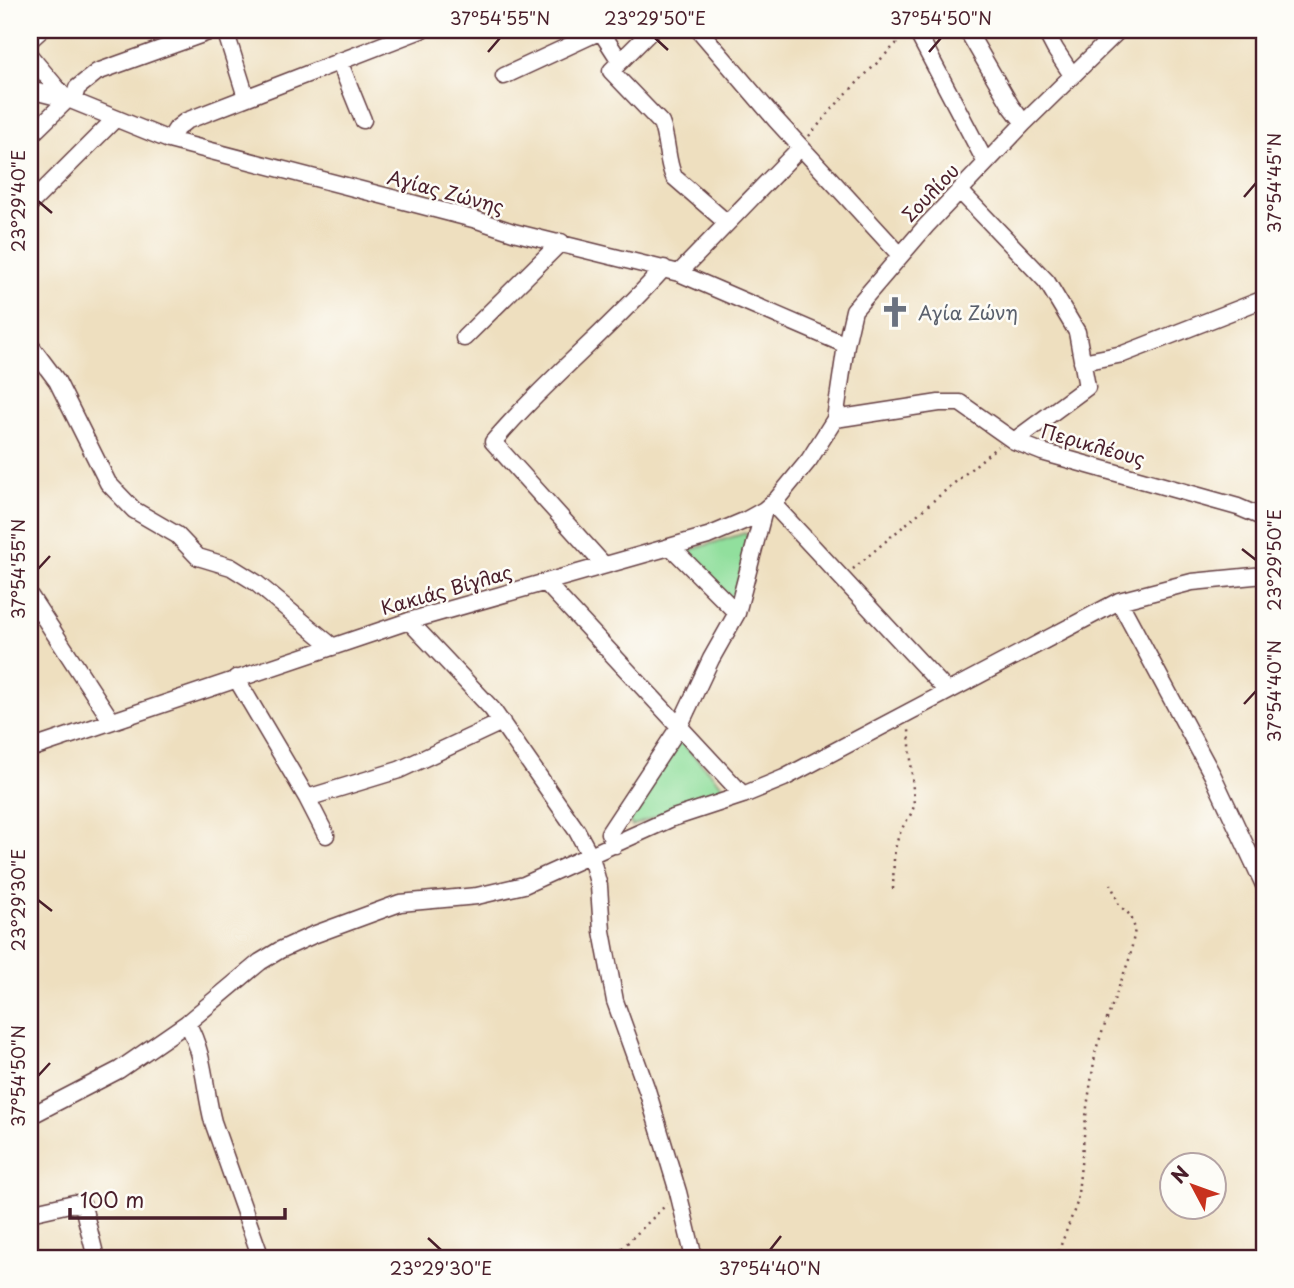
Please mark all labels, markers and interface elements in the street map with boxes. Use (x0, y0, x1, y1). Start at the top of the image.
text: 37°54'55"N (450, 4, 550, 31)
text: 23°29'50"E (604, 4, 706, 31)
text: 37°54'50"N (890, 4, 992, 31)
text: 37°54'45"N (1260, 133, 1287, 233)
text: 23°29'40"E (4, 150, 31, 252)
street label: Σουλίου (895, 157, 965, 227)
street label: Αγίας Ζώνης (384, 162, 508, 220)
church icon: Αγία Ζώνη (878, 295, 912, 329)
place label: Αγία Ζώνη (918, 298, 1018, 326)
street label: Περικλέους (1038, 416, 1148, 472)
text: 23°29'50"E (1260, 509, 1287, 611)
text: 37°54'55"N (4, 519, 31, 619)
street label: Κακιάς Βίγλας (377, 557, 515, 621)
text: 37°54'40"N (1260, 640, 1287, 742)
text: 23°29'30"E (4, 849, 31, 951)
text: 37°54'50"N (4, 1025, 31, 1127)
north arrow (1158, 1152, 1228, 1222)
text: N (1164, 1159, 1195, 1189)
scale bar (70, 1176, 285, 1220)
text: 100 m (80, 1183, 144, 1215)
text: 23°29'30"E (390, 1254, 492, 1281)
text: 37°54'40"N (719, 1254, 821, 1281)

